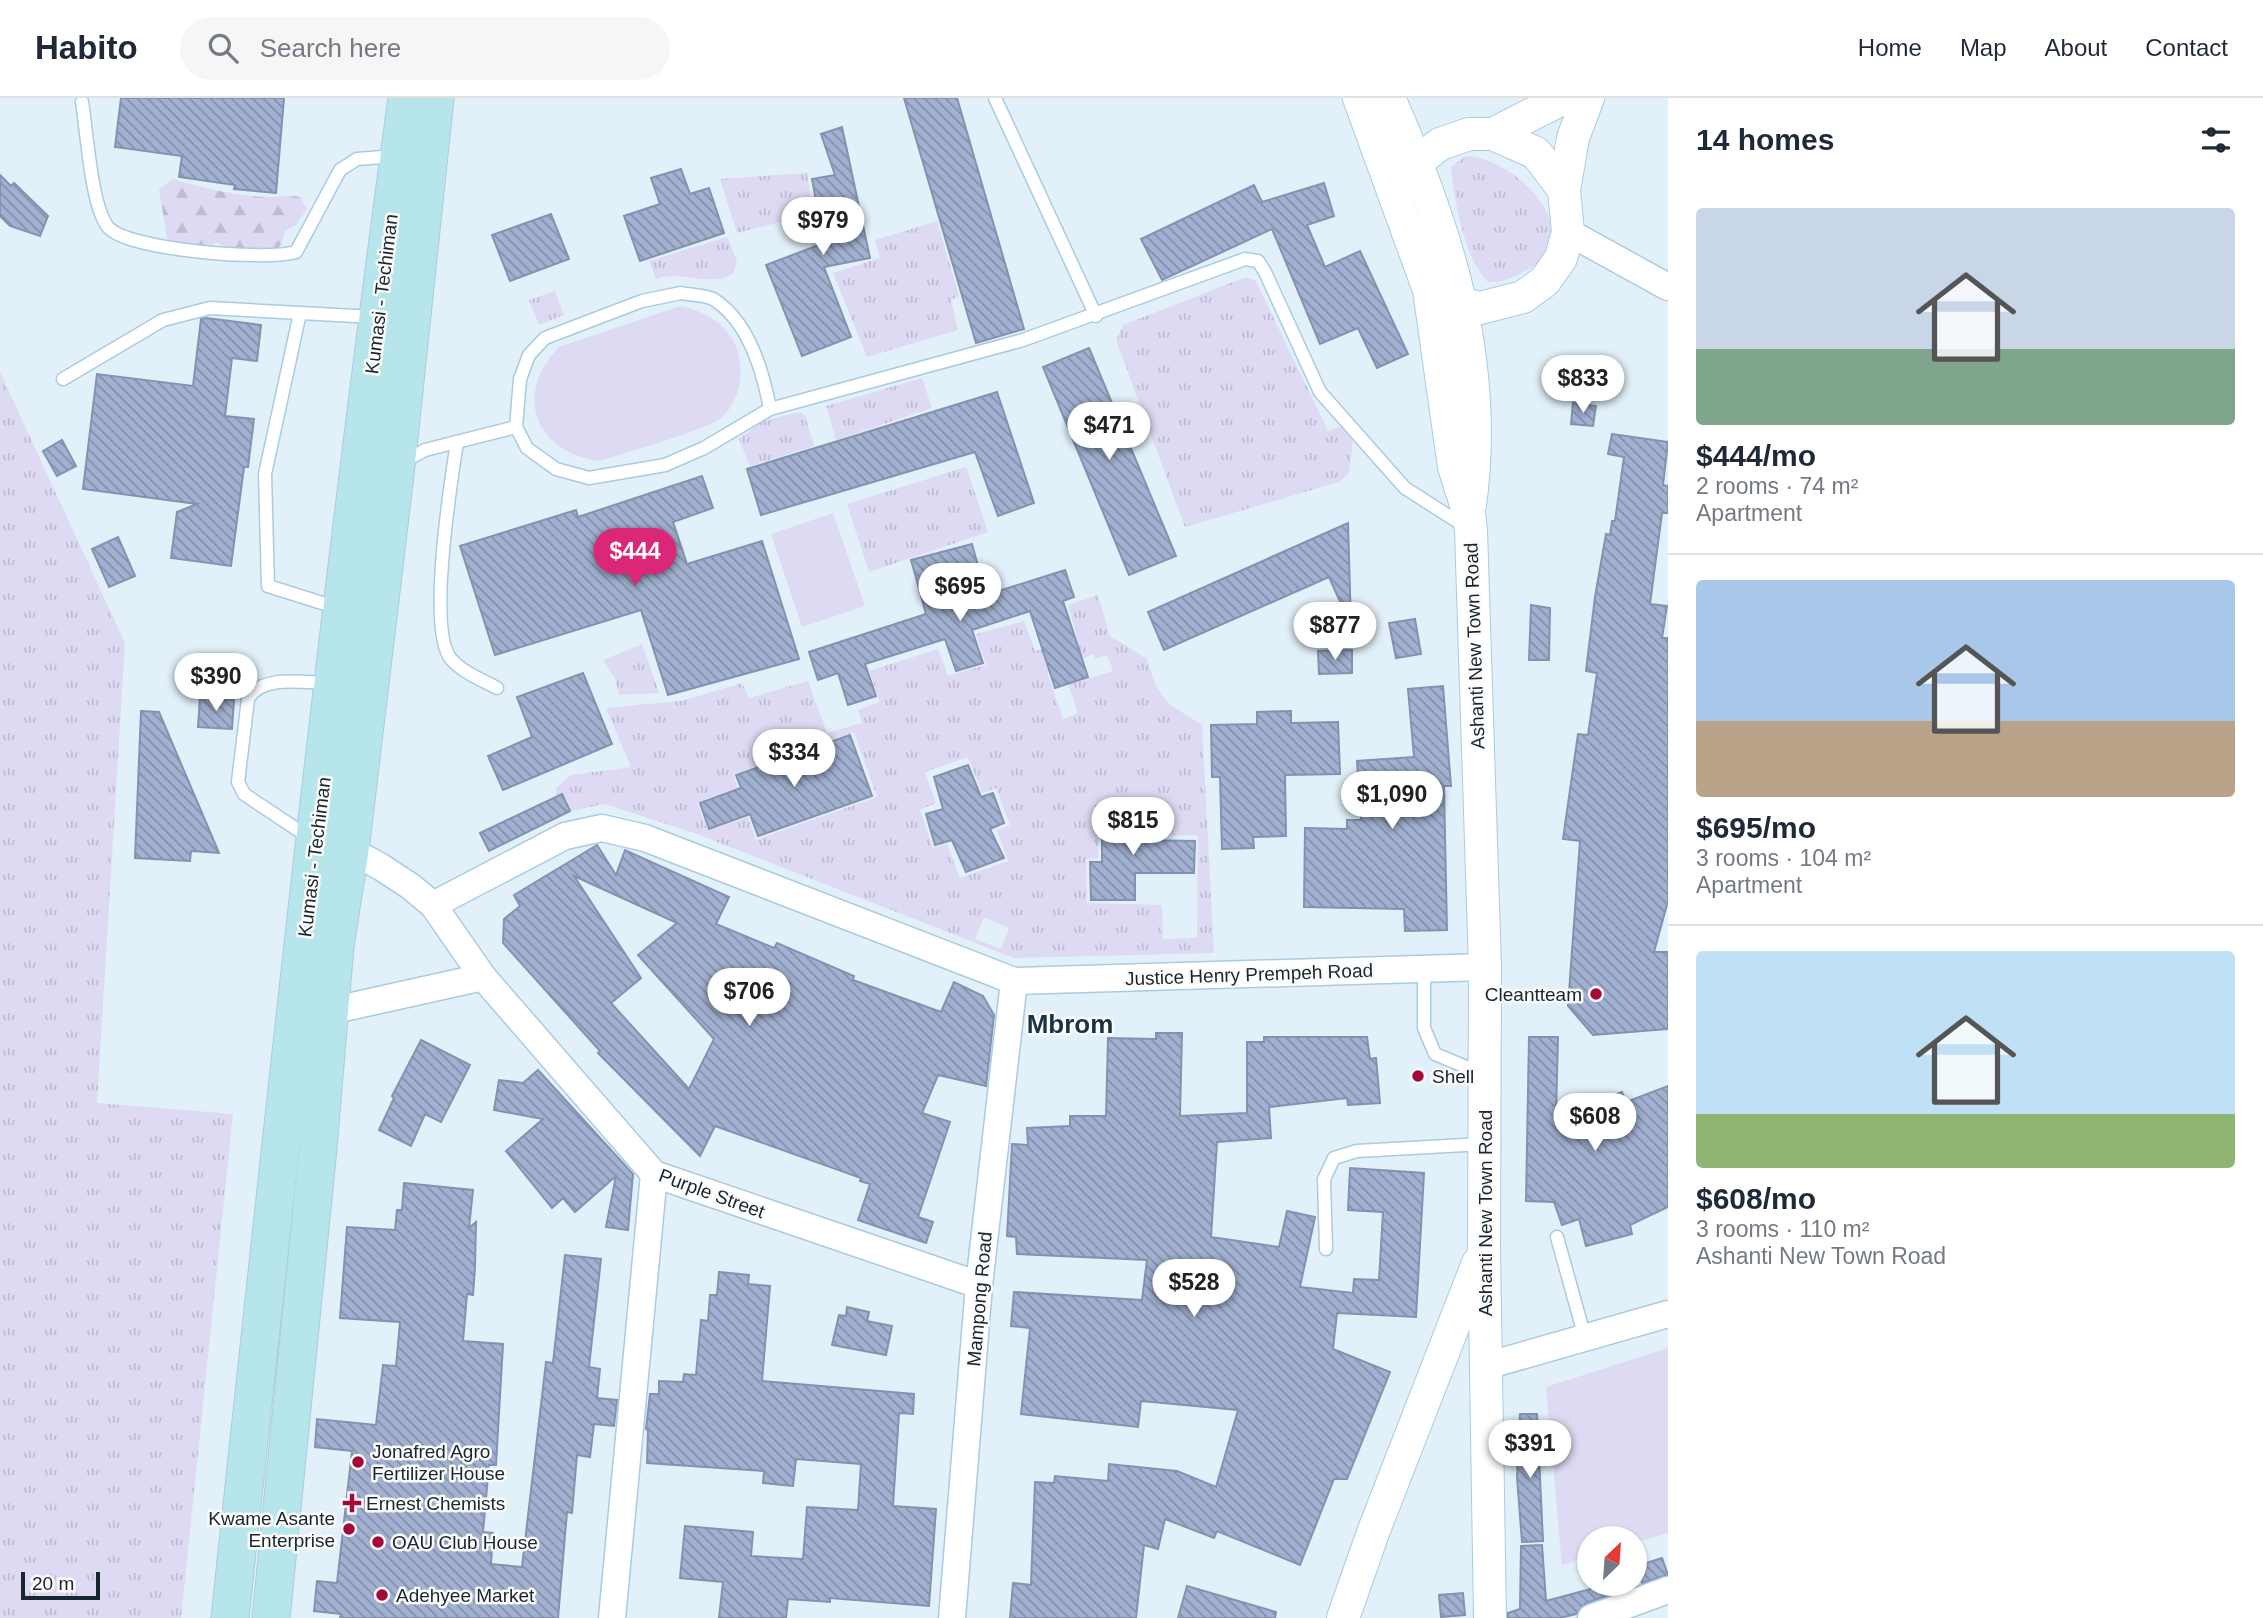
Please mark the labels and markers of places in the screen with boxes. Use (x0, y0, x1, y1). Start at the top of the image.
pin: $979 (782, 198, 864, 257)
pin: $833 (1542, 356, 1624, 415)
pin: $471 (1068, 402, 1150, 462)
pin: $444 (594, 528, 676, 588)
pin: $695 (919, 564, 1001, 623)
pin: $877 (1294, 602, 1376, 662)
pin: $390 (175, 654, 257, 713)
pin: $334 (753, 730, 835, 789)
pin: $1,090 (1335, 772, 1449, 831)
pin: $815 (1092, 798, 1174, 857)
pin: $706 (708, 968, 790, 1028)
place label: Cleantteam (1485, 984, 1582, 1005)
marker: Cleantteam (1588, 986, 1604, 1002)
place label: Shell (1432, 1066, 1474, 1087)
marker: Shell (1410, 1068, 1426, 1084)
pin: $608 (1554, 1094, 1636, 1153)
pin: $528 (1153, 1260, 1235, 1319)
pin: $391 (1489, 1420, 1571, 1480)
place label: Jonafred Agro Fertilizer House (372, 1441, 505, 1484)
marker: Jonafred Agro Fertilizer House (350, 1454, 366, 1470)
place label: Ernest Chemists (366, 1493, 505, 1514)
marker: Ernest Chemists (344, 1495, 360, 1511)
place label: Kwame Asante Enterprise (208, 1508, 335, 1551)
marker: Kwame Asante Enterprise (341, 1521, 357, 1537)
place label: OAU Club House (392, 1532, 538, 1553)
marker: OAU Club House (370, 1534, 386, 1550)
place label: Adehyee Market (396, 1585, 535, 1606)
marker: Adehyee Market (374, 1587, 390, 1603)

